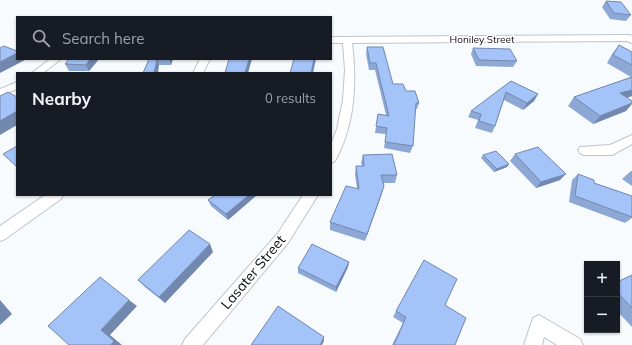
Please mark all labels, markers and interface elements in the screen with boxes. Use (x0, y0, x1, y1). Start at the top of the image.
search box (16, 16, 332, 60)
icon: search (30, 27, 52, 49)
text: Search here (62, 29, 144, 48)
street label: Honiley Street (450, 33, 515, 46)
text: Nearby (32, 88, 91, 109)
text: 0 results (265, 90, 316, 106)
street label: Lasater Street (217, 231, 289, 313)
map controls (584, 261, 620, 333)
button: + (584, 261, 620, 297)
button: − (584, 297, 620, 333)

